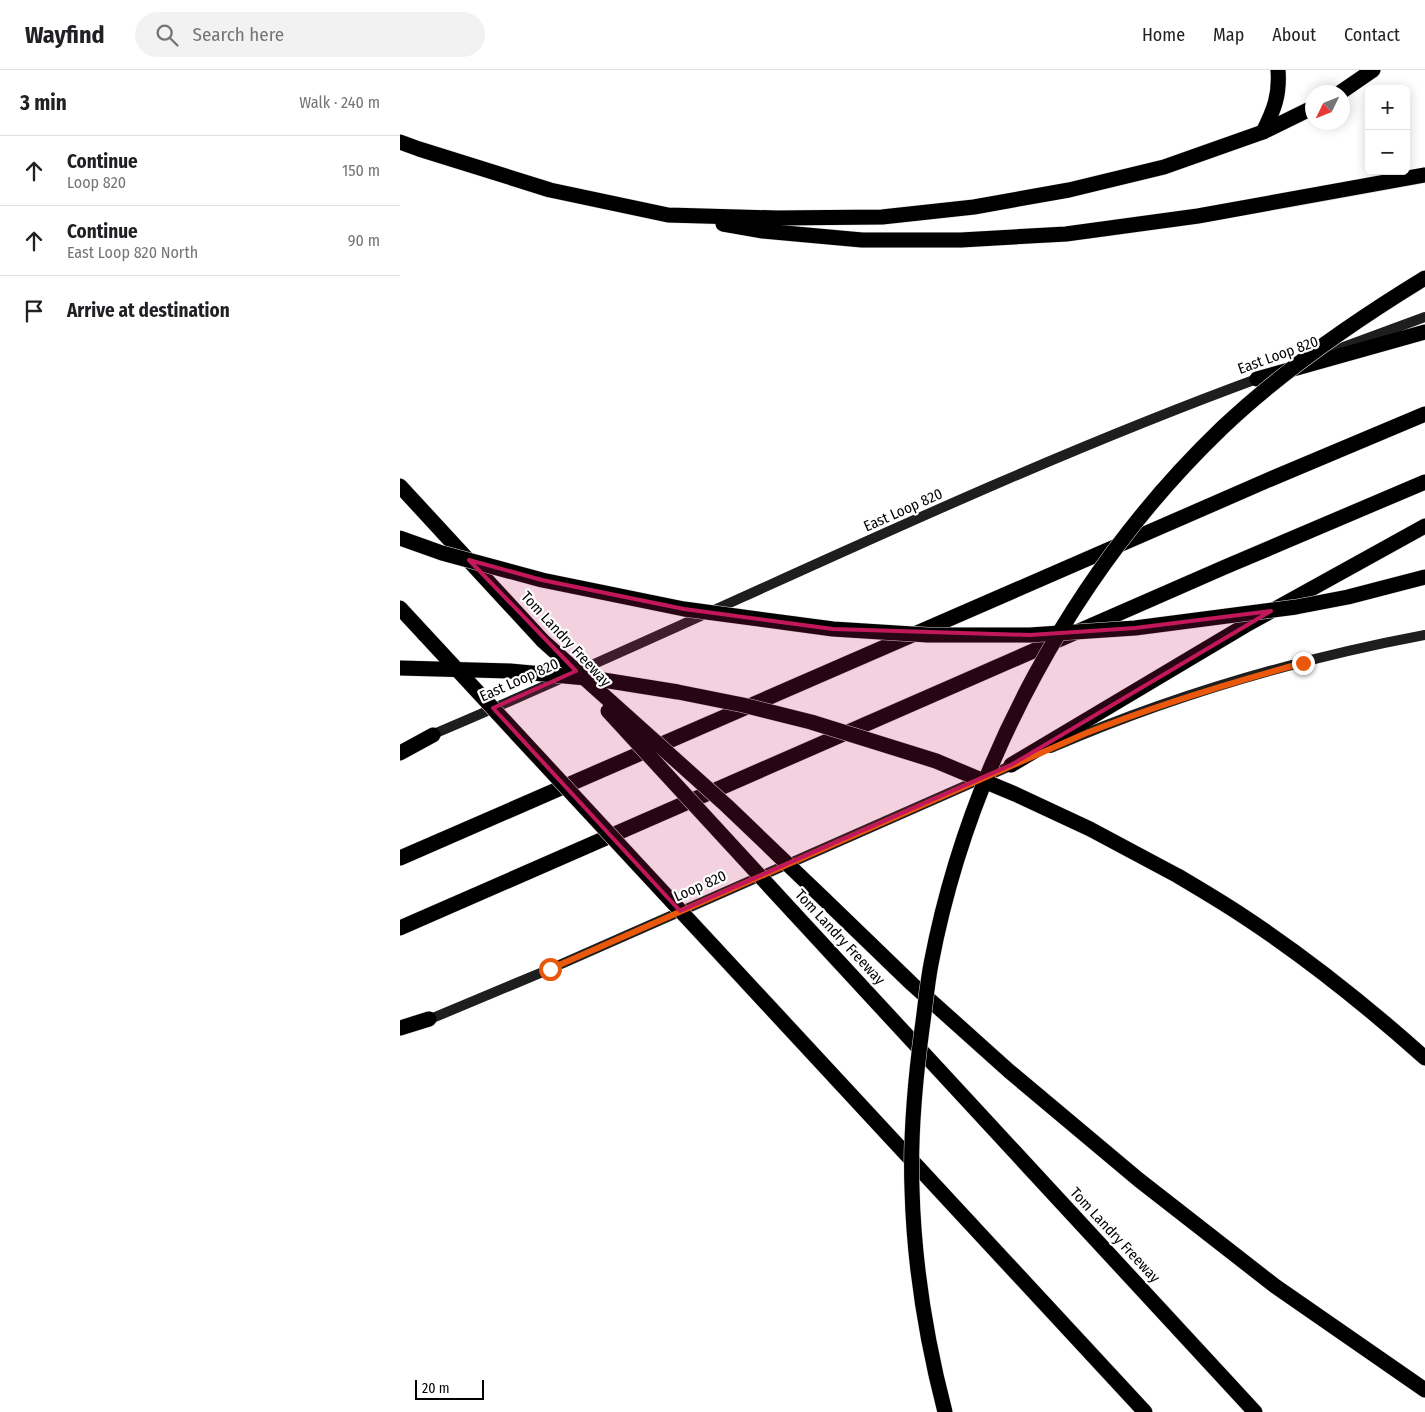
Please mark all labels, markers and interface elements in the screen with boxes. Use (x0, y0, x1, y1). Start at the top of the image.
search box (135, 12, 485, 57)
text: Wayfind (25, 21, 105, 49)
icon: search (153, 21, 181, 49)
text: Search here (193, 23, 284, 46)
text: Home (1142, 24, 1185, 46)
text: Map (1213, 24, 1244, 46)
text: About (1272, 24, 1316, 46)
text: Contact (1344, 24, 1400, 46)
north arrow (1305, 85, 1350, 130)
map controls (1365, 85, 1410, 175)
button: + (1365, 85, 1410, 130)
text: 3 min (20, 90, 67, 116)
text: Walk · 240 m (299, 93, 380, 112)
button: − (1365, 130, 1410, 175)
text: Continue (67, 150, 138, 173)
icon: ahead (20, 157, 48, 185)
text: 150 m (342, 161, 380, 180)
text: Loop 820 (67, 173, 126, 192)
text: Continue (67, 220, 138, 243)
icon: ahead (20, 227, 48, 255)
text: 90 m (348, 231, 380, 250)
text: East Loop 820 North (67, 243, 198, 262)
icon: arrive (20, 297, 48, 325)
text: Arrive at destination (67, 299, 230, 322)
street label: East Loop 820 (1235, 332, 1321, 378)
street label: East Loop 820 (861, 485, 945, 535)
street label: Tom Landry Freeway (517, 588, 615, 691)
route end (1292, 652, 1315, 675)
street label: East Loop 820 (477, 655, 561, 705)
street label: Loop 820 (671, 867, 729, 905)
street label: Tom Landry Freeway (791, 886, 889, 989)
route start (539, 958, 562, 981)
street label: Tom Landry Freeway (1066, 1184, 1164, 1287)
scale bar (415, 1377, 484, 1400)
text: 20 m (422, 1380, 450, 1397)

